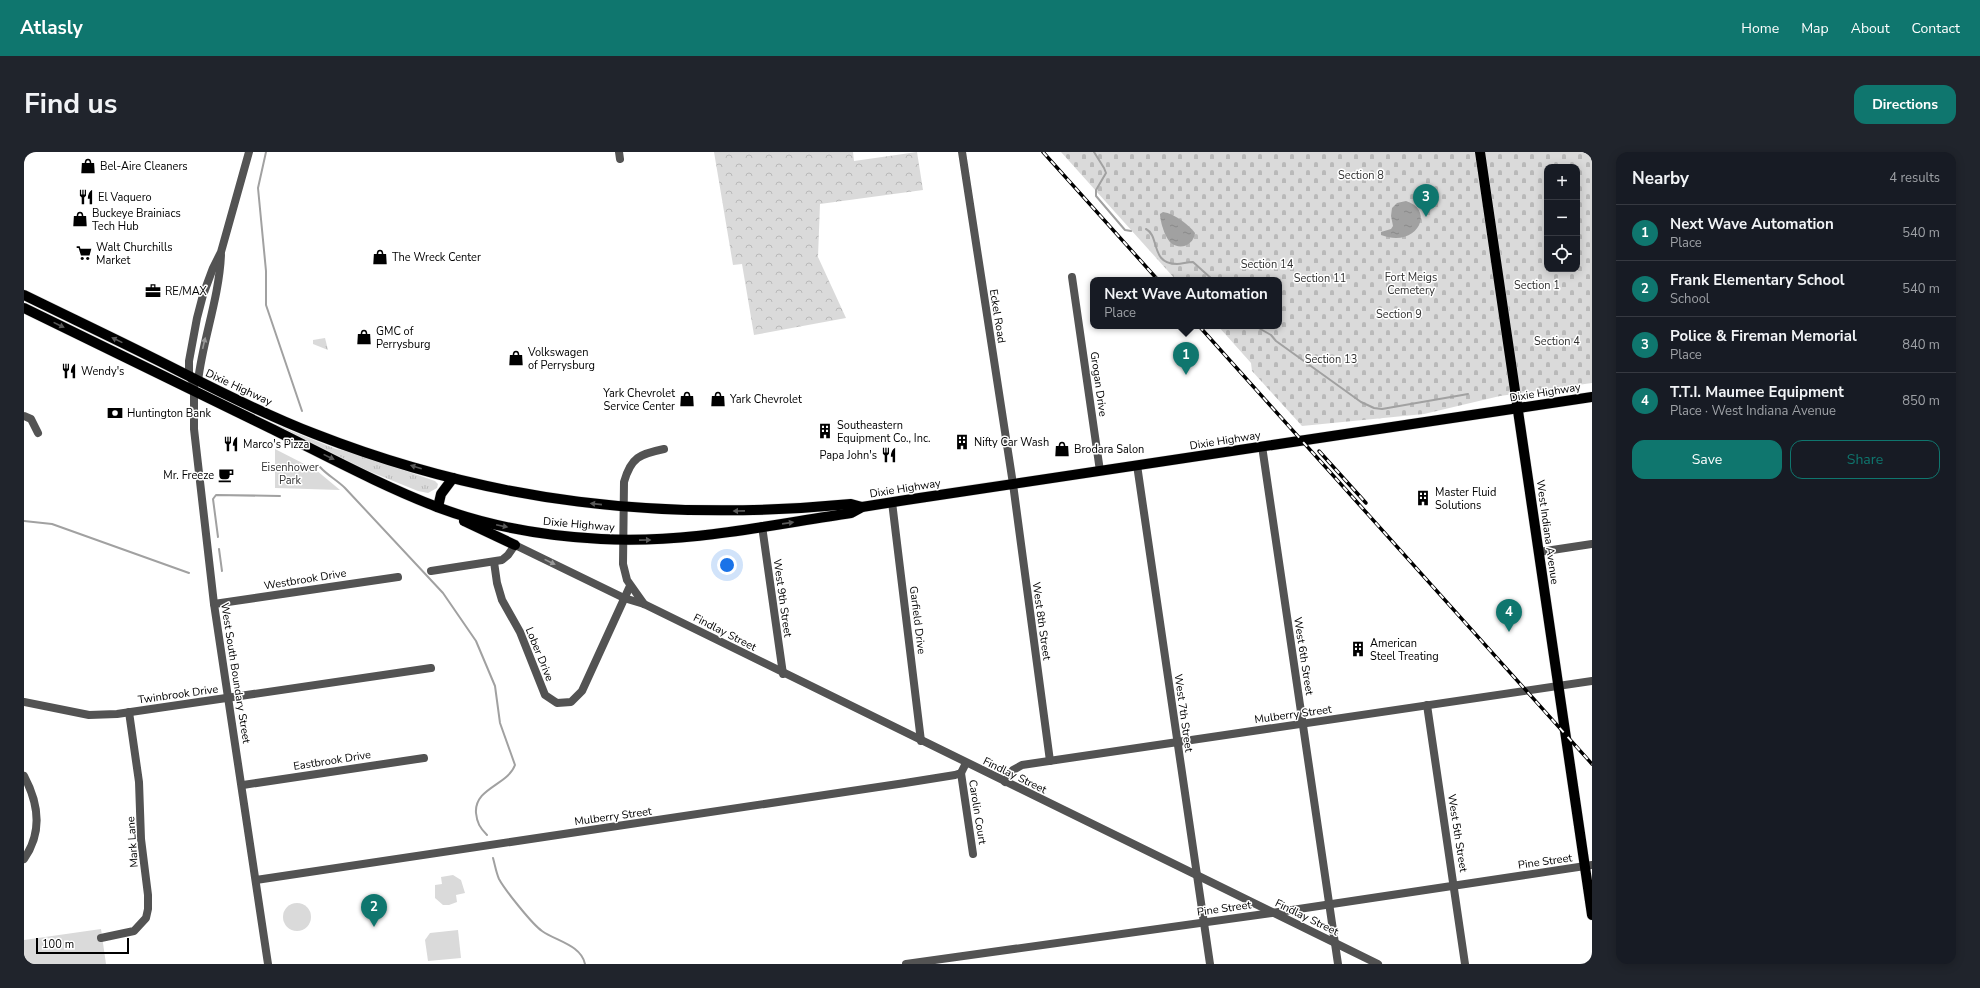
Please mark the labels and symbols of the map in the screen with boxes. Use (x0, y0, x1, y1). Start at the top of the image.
shop icon: Bel-Aire Cleaners (79, 157, 97, 175)
place label: Bel-Aire Cleaners (100, 159, 188, 174)
park label: Section 8 (1338, 168, 1384, 183)
pin: 3 (1413, 184, 1439, 217)
restaurant icon: El Vaquero (77, 188, 95, 206)
place label: El Vaquero (98, 190, 152, 205)
place label: Buckeye Brainiacs Tech Hub (92, 206, 181, 234)
shop icon: Buckeye Brainiacs Tech Hub (71, 210, 89, 228)
place label: Walt Churchills Market (96, 240, 172, 268)
supermarket icon: Walt Churchills Market (75, 244, 93, 262)
shop icon: The Wreck Center (371, 248, 389, 266)
place label: The Wreck Center (392, 250, 481, 265)
park label: Section 14 (1241, 257, 1294, 272)
park label: Fort Meigs Cemetery (1385, 270, 1437, 298)
park label: Section 11 (1294, 271, 1346, 286)
park label: Section 1 (1514, 278, 1560, 293)
office icon: RE/MAX (144, 282, 162, 300)
place label: RE/MAX (165, 284, 207, 299)
street label: Eckel Road (986, 288, 1009, 344)
park label: Section 9 (1376, 307, 1422, 322)
one-way arrow (53, 322, 65, 328)
place label: GMC of Perrysburg (376, 324, 431, 352)
shop icon: GMC of Perrysburg (355, 328, 373, 346)
park label: Section 4 (1534, 334, 1580, 349)
one-way arrow (202, 336, 208, 349)
one-way arrow (111, 337, 122, 343)
pin: 1 (1173, 342, 1199, 375)
place label: Volkswagen of Perrysburg (527, 345, 595, 373)
shop icon: Volkswagen of Perrysburg (507, 349, 525, 367)
street label: Grogan Drive (1087, 351, 1111, 418)
park label: Section 13 (1305, 352, 1357, 367)
restaurant icon: Wendy's (60, 362, 78, 380)
place label: Wendy's (81, 364, 124, 379)
street label: Dixie Highway (203, 365, 275, 410)
street label: Dixie Highway (1508, 379, 1582, 406)
place label: Yark Chevrolet Service Center (602, 386, 675, 414)
shop icon: Yark Chevrolet Service Center (678, 390, 696, 408)
shop icon: Yark Chevrolet (709, 390, 727, 408)
place label: Yark Chevrolet (729, 392, 802, 407)
bank icon: Huntington Bank (106, 404, 124, 422)
place label: Huntington Bank (127, 406, 211, 421)
place label: Southeastern Equipment Co., Inc. (837, 418, 931, 446)
building icon: Southeastern Equipment Co., Inc. (816, 422, 834, 440)
street label: Dixie Highway (1188, 427, 1262, 454)
building icon: Nifty Car Wash (953, 433, 971, 451)
restaurant icon: Marco's Pizza (222, 435, 240, 453)
place label: Nifty Car Wash (974, 435, 1049, 450)
place label: Marco's Pizza (243, 437, 309, 452)
shop icon: Brodara Salon (1053, 440, 1071, 458)
place label: Brodara Salon (1074, 442, 1144, 457)
restaurant icon: Papa John's (880, 446, 898, 464)
place label: Papa John's (820, 448, 877, 463)
one-way arrow (323, 454, 335, 460)
park label: Eisenhower Park (261, 460, 319, 488)
one-way arrow (410, 464, 422, 470)
cafe icon: Mr. Freeze (217, 466, 235, 484)
place label: Mr. Freeze (163, 468, 214, 483)
street label: Dixie Highway (868, 475, 942, 502)
street label: West Indiana Avenue (1533, 479, 1562, 585)
place label: Master Fluid Solutions (1435, 485, 1496, 513)
building icon: Master Fluid Solutions (1414, 489, 1432, 507)
one-way arrow (590, 501, 602, 507)
one-way arrow (732, 508, 745, 514)
street label: Dixie Highway (543, 514, 616, 535)
one-way arrow (782, 520, 794, 526)
one-way arrow (496, 523, 508, 529)
one-way arrow (639, 537, 652, 543)
your location (717, 555, 737, 575)
street label: West 9th Street (770, 558, 795, 638)
one-way arrow (545, 559, 556, 565)
street label: Westbrook Drive (263, 566, 348, 593)
street label: West 8th Street (1029, 581, 1054, 661)
street label: Garfield Drive (906, 585, 929, 655)
pin: 4 (1496, 599, 1522, 632)
street label: West South Boundary Street (217, 602, 254, 745)
street label: Findlay Street (691, 610, 759, 655)
street label: West 6th Street (1290, 616, 1317, 696)
street label: Lober Drive (522, 625, 557, 684)
place label: American Steel Treating (1370, 636, 1439, 664)
building icon: American Steel Treating (1349, 640, 1367, 658)
street label: West 7th Street (1171, 673, 1196, 753)
street label: Twinbrook Drive (137, 681, 219, 708)
street label: Mulberry Street (1254, 702, 1333, 727)
street label: Eastbrook Drive (292, 747, 372, 774)
street label: Findlay Street (981, 754, 1049, 797)
street label: Carolin Court (965, 779, 990, 846)
street label: West 5th Street (1444, 793, 1471, 873)
street label: Mulberry Street (574, 804, 653, 829)
street label: Mark Lane (123, 816, 142, 868)
street label: Pine Street (1517, 850, 1573, 873)
pin: 2 (361, 894, 387, 927)
street label: Findlay Street (1273, 896, 1341, 939)
street label: Pine Street (1196, 897, 1252, 920)
scale bar (36, 936, 129, 955)

